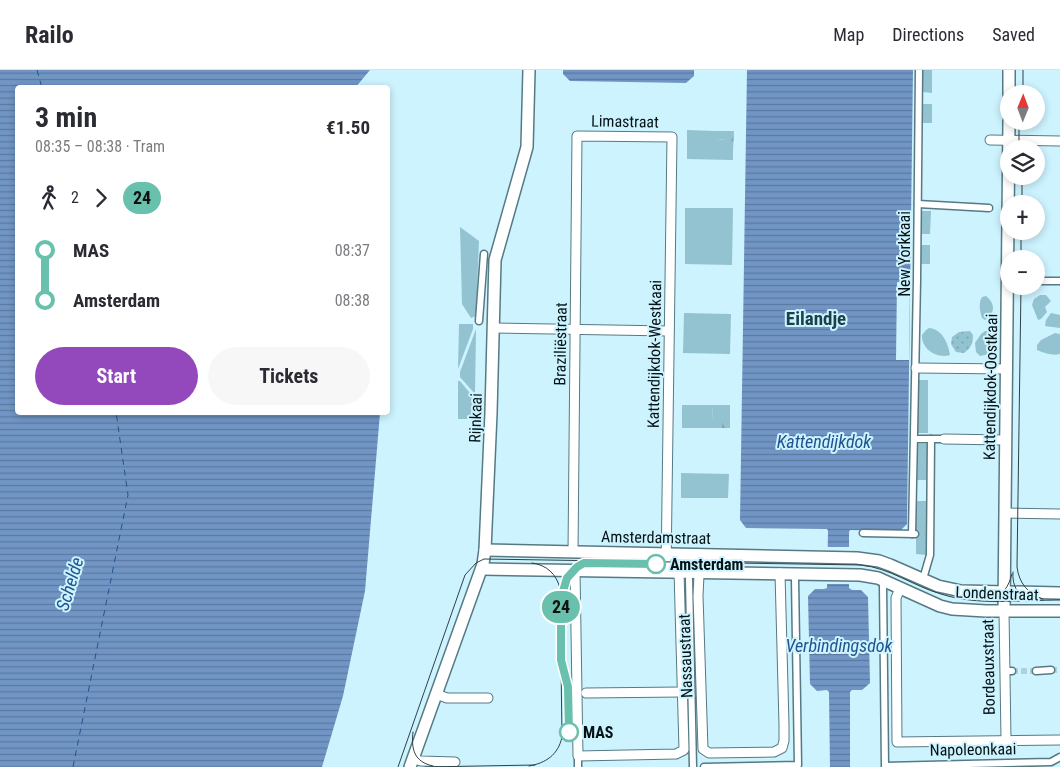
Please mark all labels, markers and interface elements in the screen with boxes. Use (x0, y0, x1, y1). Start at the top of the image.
text: Railo (25, 21, 74, 49)
text: Map (833, 24, 864, 45)
text: Directions (892, 24, 964, 45)
text: Saved (992, 24, 1035, 45)
north arrow (1000, 85, 1045, 130)
map controls (1000, 85, 1045, 295)
text: 3 min (35, 101, 97, 134)
street label: Limastraat (591, 111, 659, 132)
text: €1.50 (326, 116, 370, 139)
text: 08:35 – 08:38 · Tram (35, 137, 165, 156)
button: layers (1000, 140, 1045, 185)
icon: walk (35, 184, 63, 212)
icon: forward (87, 184, 115, 212)
text: 24 (133, 187, 151, 208)
text: 2 (71, 188, 79, 207)
button: + (1000, 195, 1045, 240)
street label: New Yorkkaai (895, 211, 914, 297)
text: MAS (73, 239, 109, 262)
text: 08:37 (335, 241, 370, 260)
button: − (1000, 250, 1045, 295)
street label: Kattendijkdok-Westkaai (644, 280, 665, 428)
text: Amsterdam (73, 289, 160, 312)
text: 08:38 (335, 291, 370, 310)
street label: Braziliëstraat (550, 302, 571, 386)
district label: Eilandje (786, 307, 846, 330)
street label: Kattendijkdok-Oostkaai (980, 314, 1001, 460)
button: Start (35, 347, 198, 405)
button: Tickets (208, 347, 370, 405)
street label: Rijnkaai (465, 393, 486, 443)
water label: Kattendijkdok (777, 431, 872, 452)
street label: Amsterdamstraat (601, 527, 711, 548)
marker: Amsterdam (646, 554, 666, 574)
water label: Schelde (51, 555, 88, 613)
place label: Amsterdam (670, 555, 743, 574)
street label: Londenstraat (955, 583, 1039, 604)
line badge: 24 (538, 591, 584, 623)
text: 24 (552, 596, 570, 617)
street label: Nassaustraat (675, 613, 696, 698)
street label: Bordeauxstraat (978, 619, 999, 715)
water label: Verbindingsdok (786, 635, 894, 656)
marker: MAS (559, 722, 579, 742)
place label: MAS (583, 723, 614, 742)
street label: Napoleonkaai (930, 739, 1017, 760)

